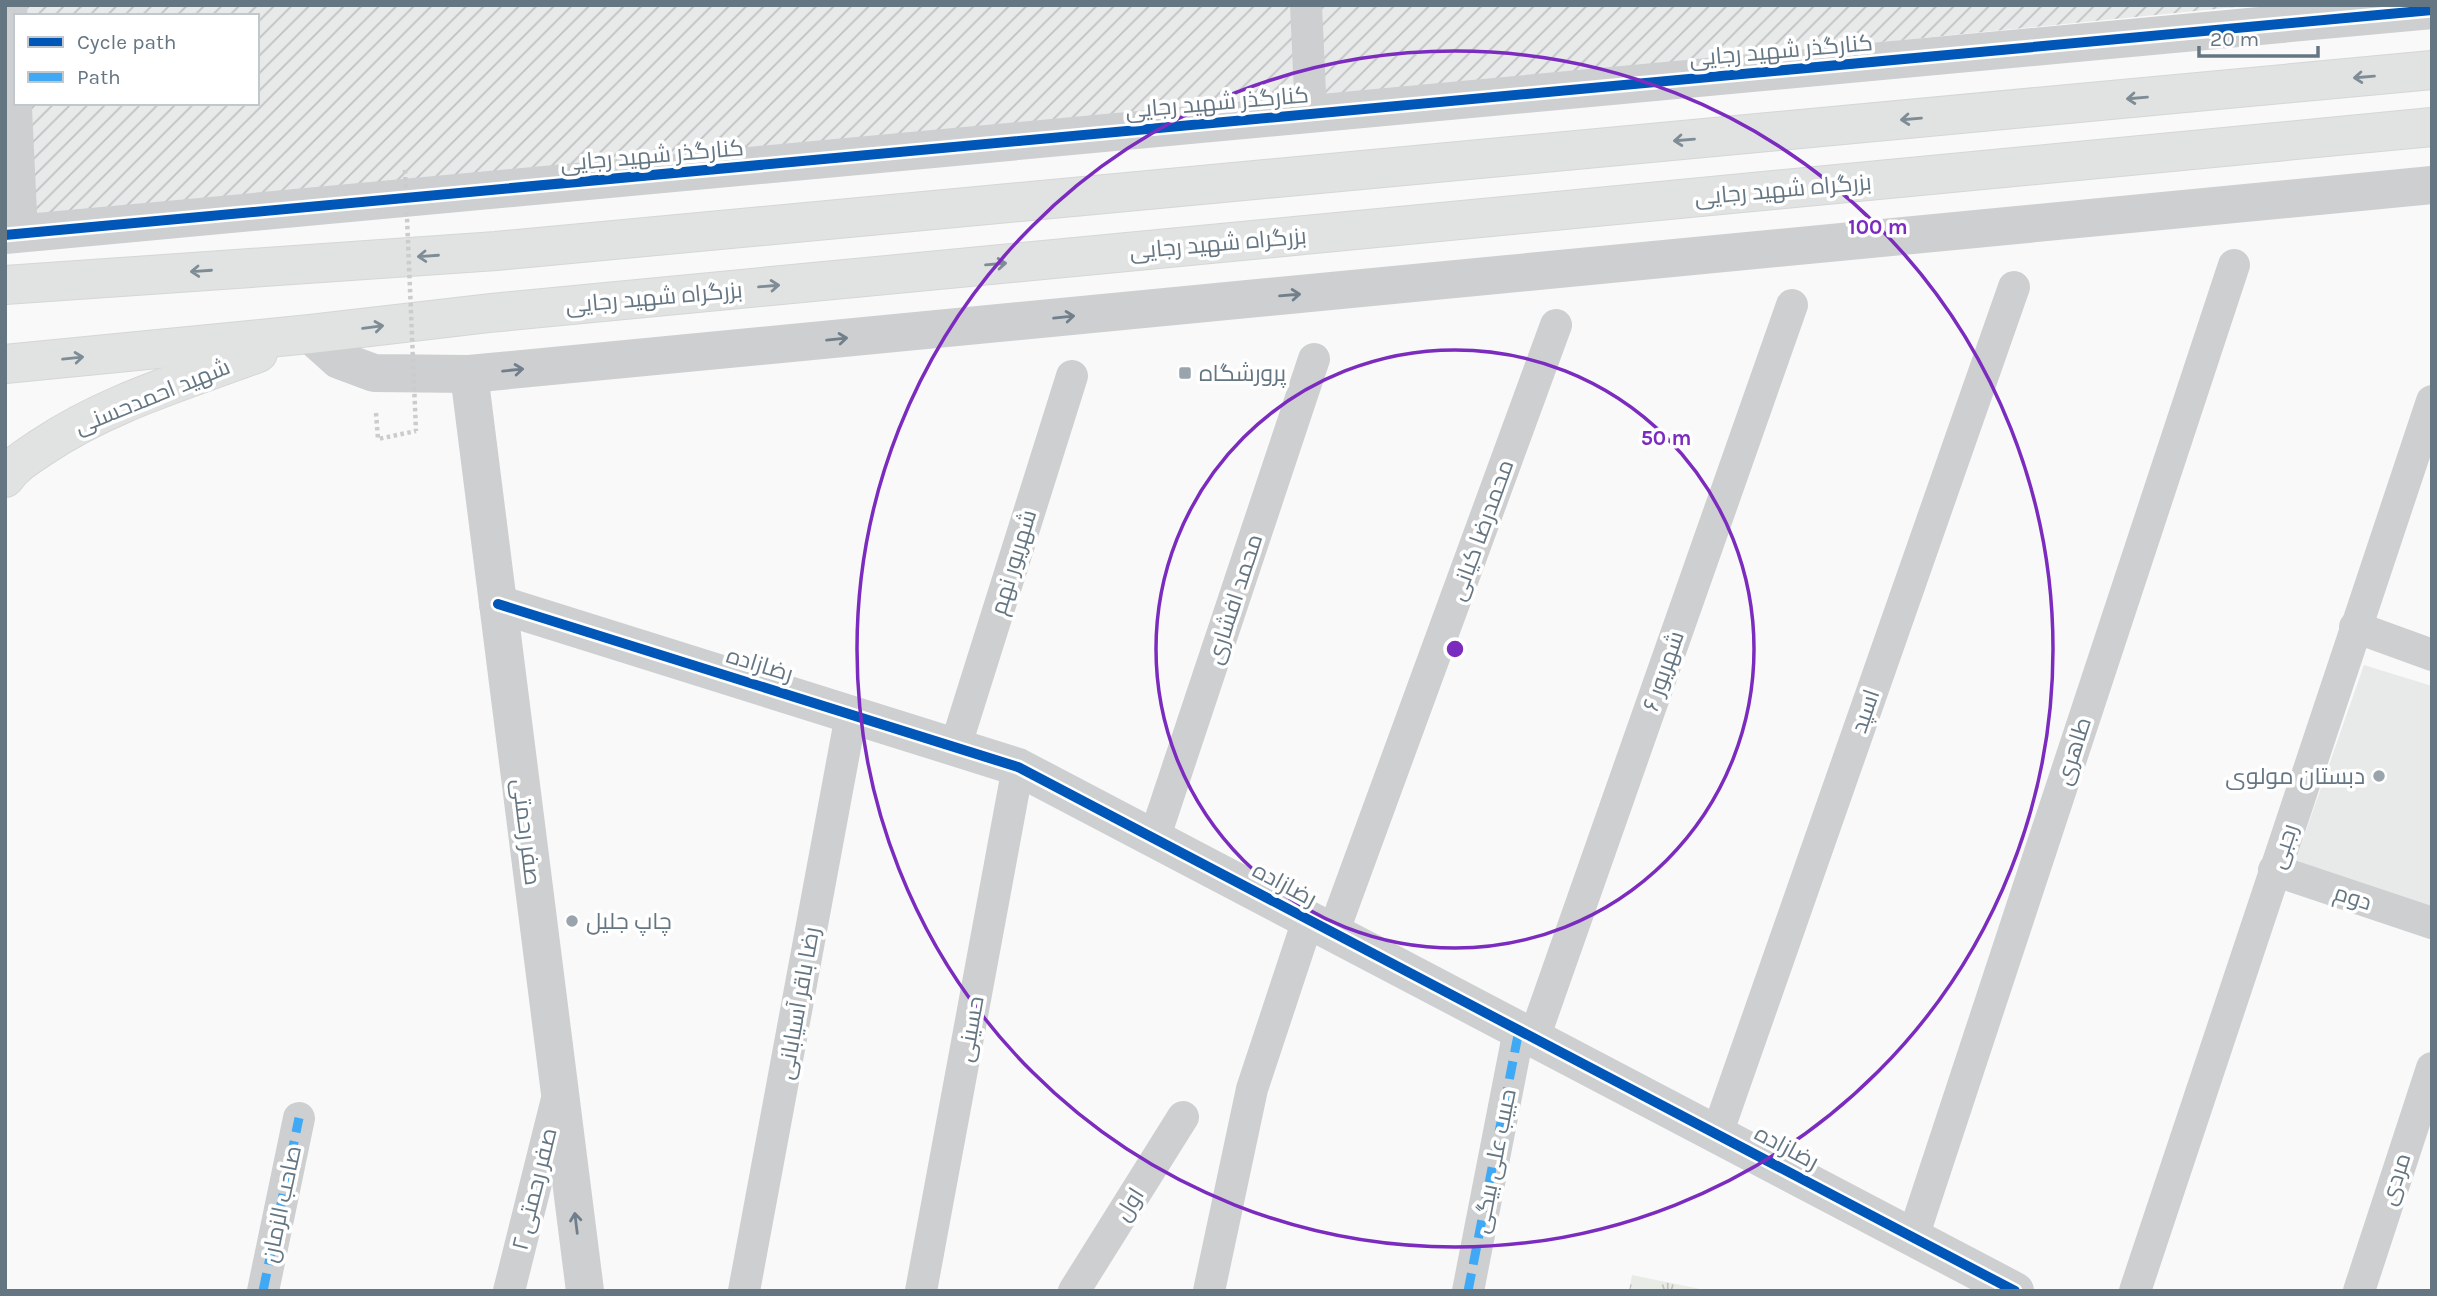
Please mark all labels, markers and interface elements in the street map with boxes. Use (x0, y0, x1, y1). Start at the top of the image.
legend (14, 14, 259, 105)
scale bar (2199, 14, 2318, 58)
text: 20 m (2210, 27, 2259, 51)
street label: کنارگذر شهید رجایی (1688, 29, 1874, 72)
text: Cycle path (77, 30, 177, 54)
text: Path (77, 65, 121, 89)
one-way arrow (2353, 71, 2376, 84)
street label: کنارگذر شهید رجایی (1124, 81, 1310, 124)
one-way arrow (2126, 92, 2149, 105)
one-way arrow (1900, 113, 1923, 126)
street label: کنارگذر شهید رجایی (559, 134, 745, 177)
one-way arrow (1673, 134, 1696, 147)
street label: بزرگراه شهید رجایی (1694, 168, 1873, 211)
text: 100 m (1848, 215, 1908, 239)
street label: بزرگراه شهید رجایی (1129, 222, 1308, 265)
one-way arrow (417, 250, 439, 263)
one-way arrow (984, 258, 1007, 271)
one-way arrow (190, 265, 212, 278)
street label: بزرگراه شهید رجایی (565, 276, 744, 319)
one-way arrow (758, 279, 780, 292)
one-way arrow (1278, 288, 1301, 301)
one-way arrow (1052, 310, 1074, 323)
one-way arrow (361, 320, 383, 333)
one-way arrow (825, 332, 848, 345)
one-way arrow (61, 351, 84, 364)
street label: شهید احمدحسنی (71, 353, 234, 440)
place label: پرورشگاه (1199, 360, 1286, 388)
one-way arrow (501, 363, 524, 376)
marker: پرورشگاه (1177, 365, 1193, 381)
text: 50 m (1641, 426, 1691, 450)
street label: محمدرضا کیانی (1443, 456, 1519, 604)
street label: شهریور نهم (985, 506, 1044, 619)
street label: محمد افشاری (1201, 531, 1268, 668)
street label: شهریور ۶ (1637, 627, 1690, 715)
centre of rings (1443, 637, 1467, 661)
street label: رضازاده (723, 642, 797, 687)
street label: اسپد (1845, 686, 1885, 736)
street label: طاهری (2050, 714, 2097, 788)
place label: دبستان مولوی (2225, 763, 2365, 790)
marker: دبستان مولوی (2371, 768, 2387, 784)
street label: صفر رحمتی (507, 777, 546, 887)
street label: رجبی (2264, 820, 2303, 872)
street label: رضازاده (1248, 856, 1321, 912)
street label: دوم (2330, 879, 2375, 918)
place label: چاپ جلیل (586, 908, 672, 936)
marker: چاپ جلیل (564, 913, 580, 929)
street label: رضا باقر آسیابانی (772, 925, 825, 1082)
street label: حسینی (951, 994, 990, 1064)
street label: حبیب علی بیگی (1467, 1087, 1522, 1236)
street label: رضازاده (1750, 1119, 1823, 1175)
street label: صفر رحمتی ۲ (506, 1125, 563, 1253)
street label: صاحب الزمان (256, 1143, 307, 1265)
street label: مردی (2374, 1150, 2417, 1209)
street label: اول (1109, 1183, 1150, 1226)
one-way arrow (570, 1212, 583, 1235)

